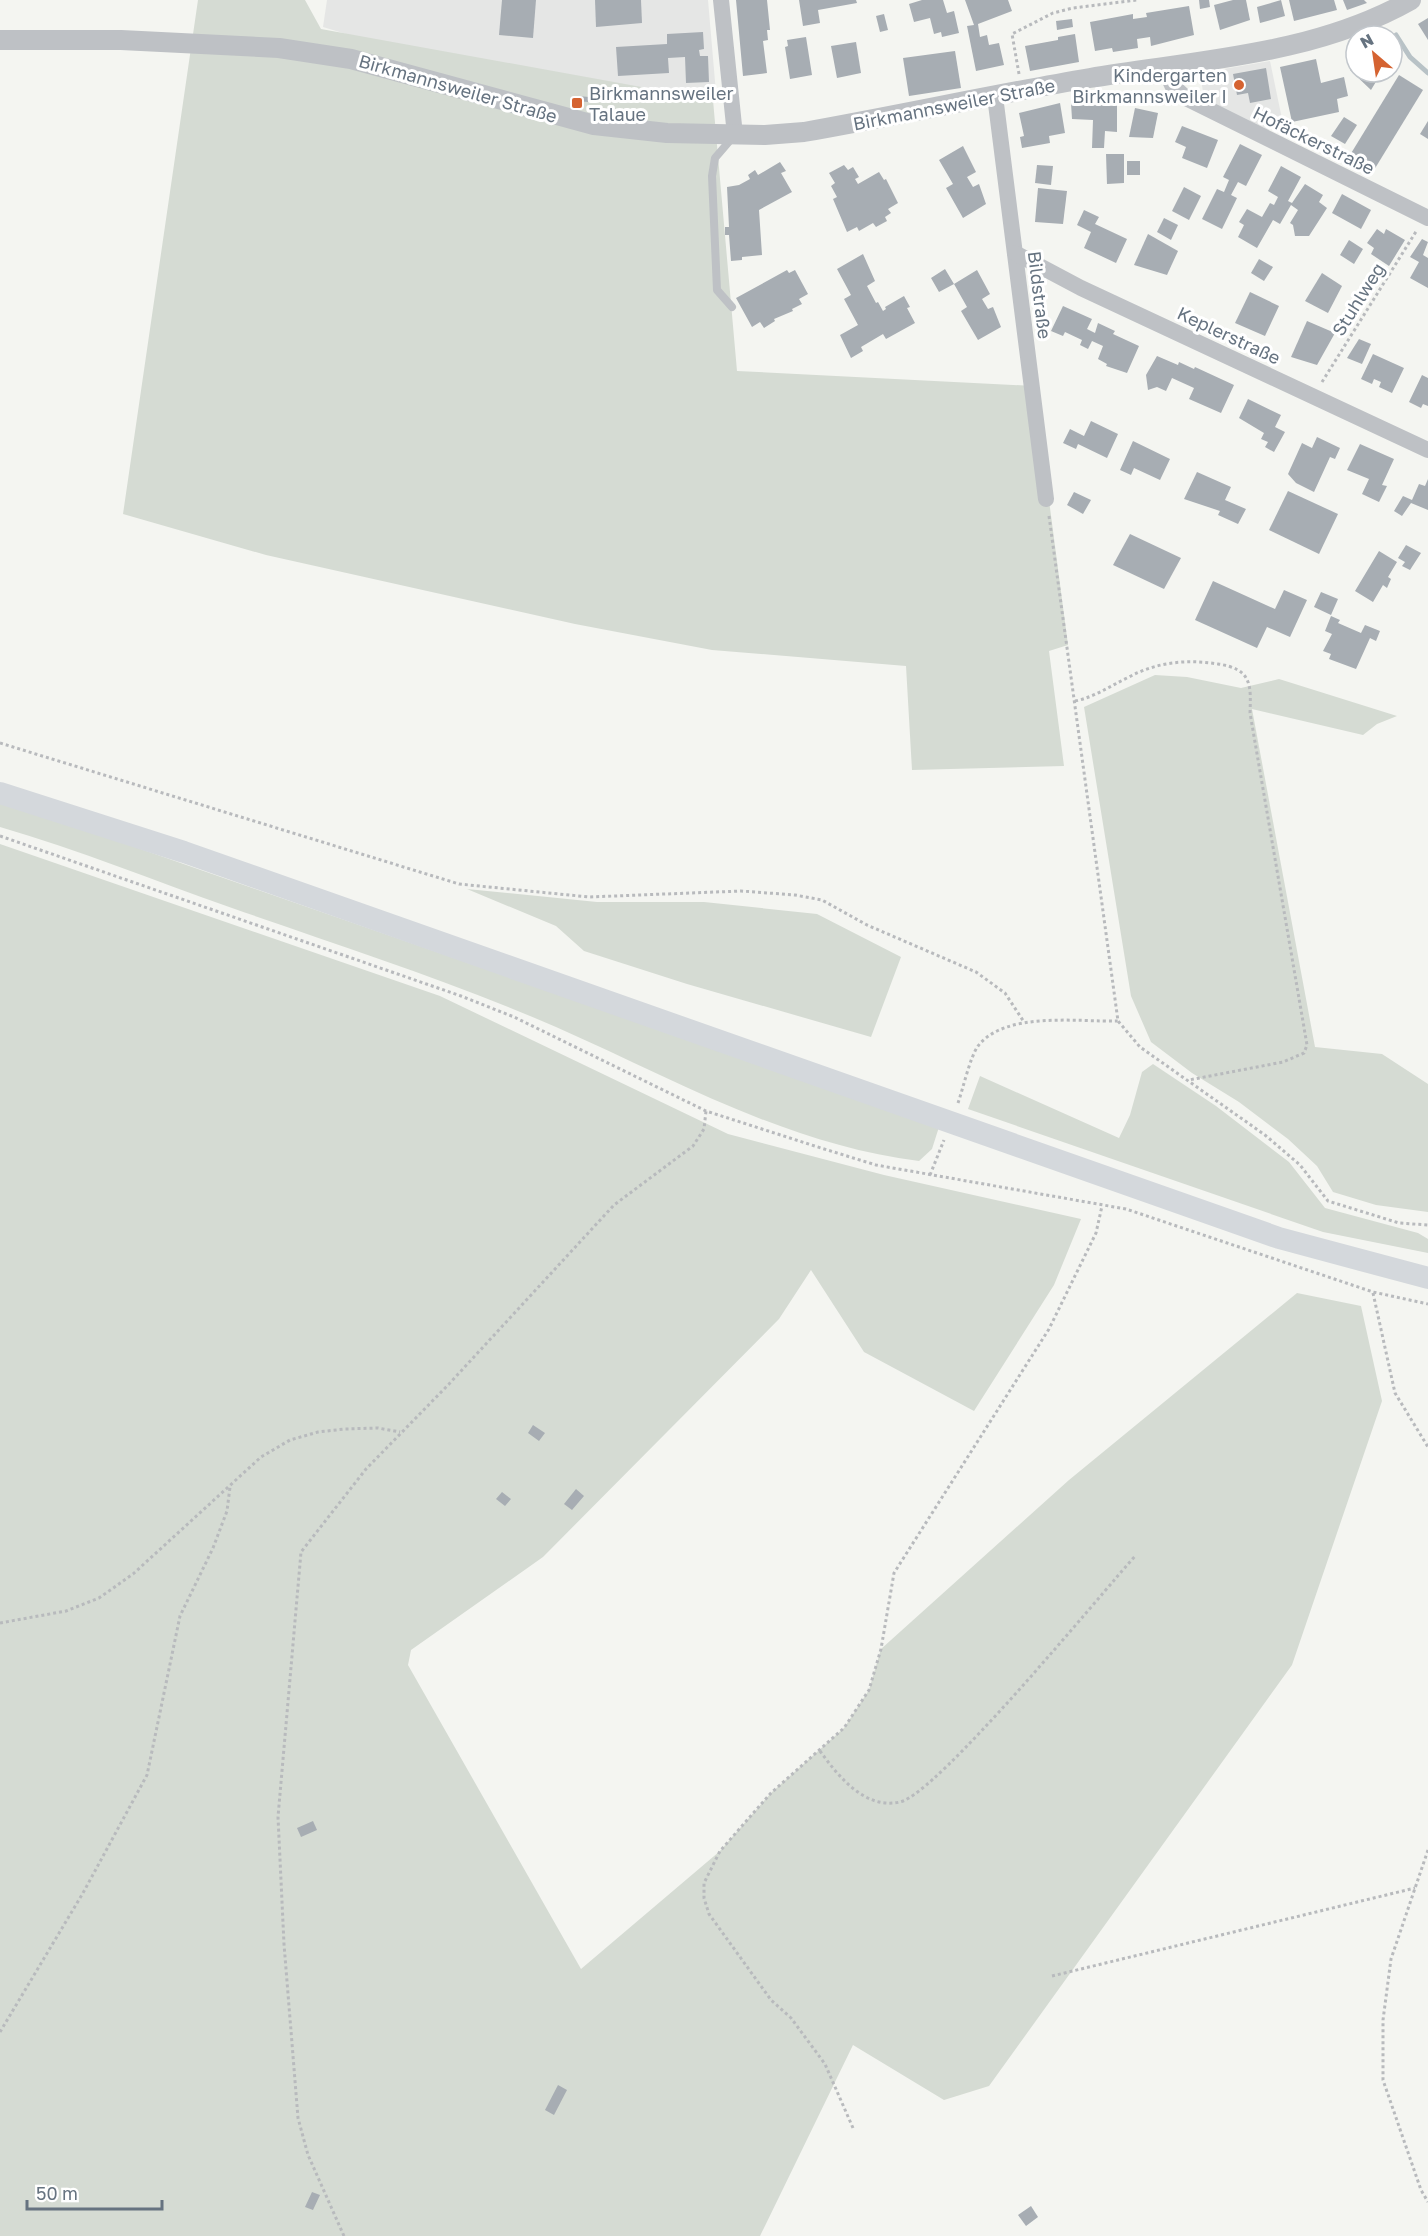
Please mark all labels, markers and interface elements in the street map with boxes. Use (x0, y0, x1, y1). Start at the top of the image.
north arrow (1344, 24, 1404, 84)
text: N (1357, 29, 1377, 53)
street label: Birkmannsweiler Straße (356, 49, 560, 127)
place label: Kindergarten Birkmannsweiler I (1072, 64, 1227, 107)
street label: Birkmannsweiler Straße (851, 74, 1057, 134)
marker: Kindergarten Birkmannsweiler I (1232, 78, 1246, 92)
place label: Birkmannsweiler Talaue (589, 82, 734, 125)
marker: Birkmannsweiler Talaue (570, 96, 584, 110)
street label: Hofäckerstraße (1250, 101, 1378, 179)
street label: Bildstraße (1024, 250, 1056, 340)
street label: Stuhlweg (1327, 258, 1389, 340)
street label: Keplerstraße (1174, 302, 1284, 368)
scale bar (27, 2173, 162, 2211)
text: 50 m (36, 2182, 78, 2204)

